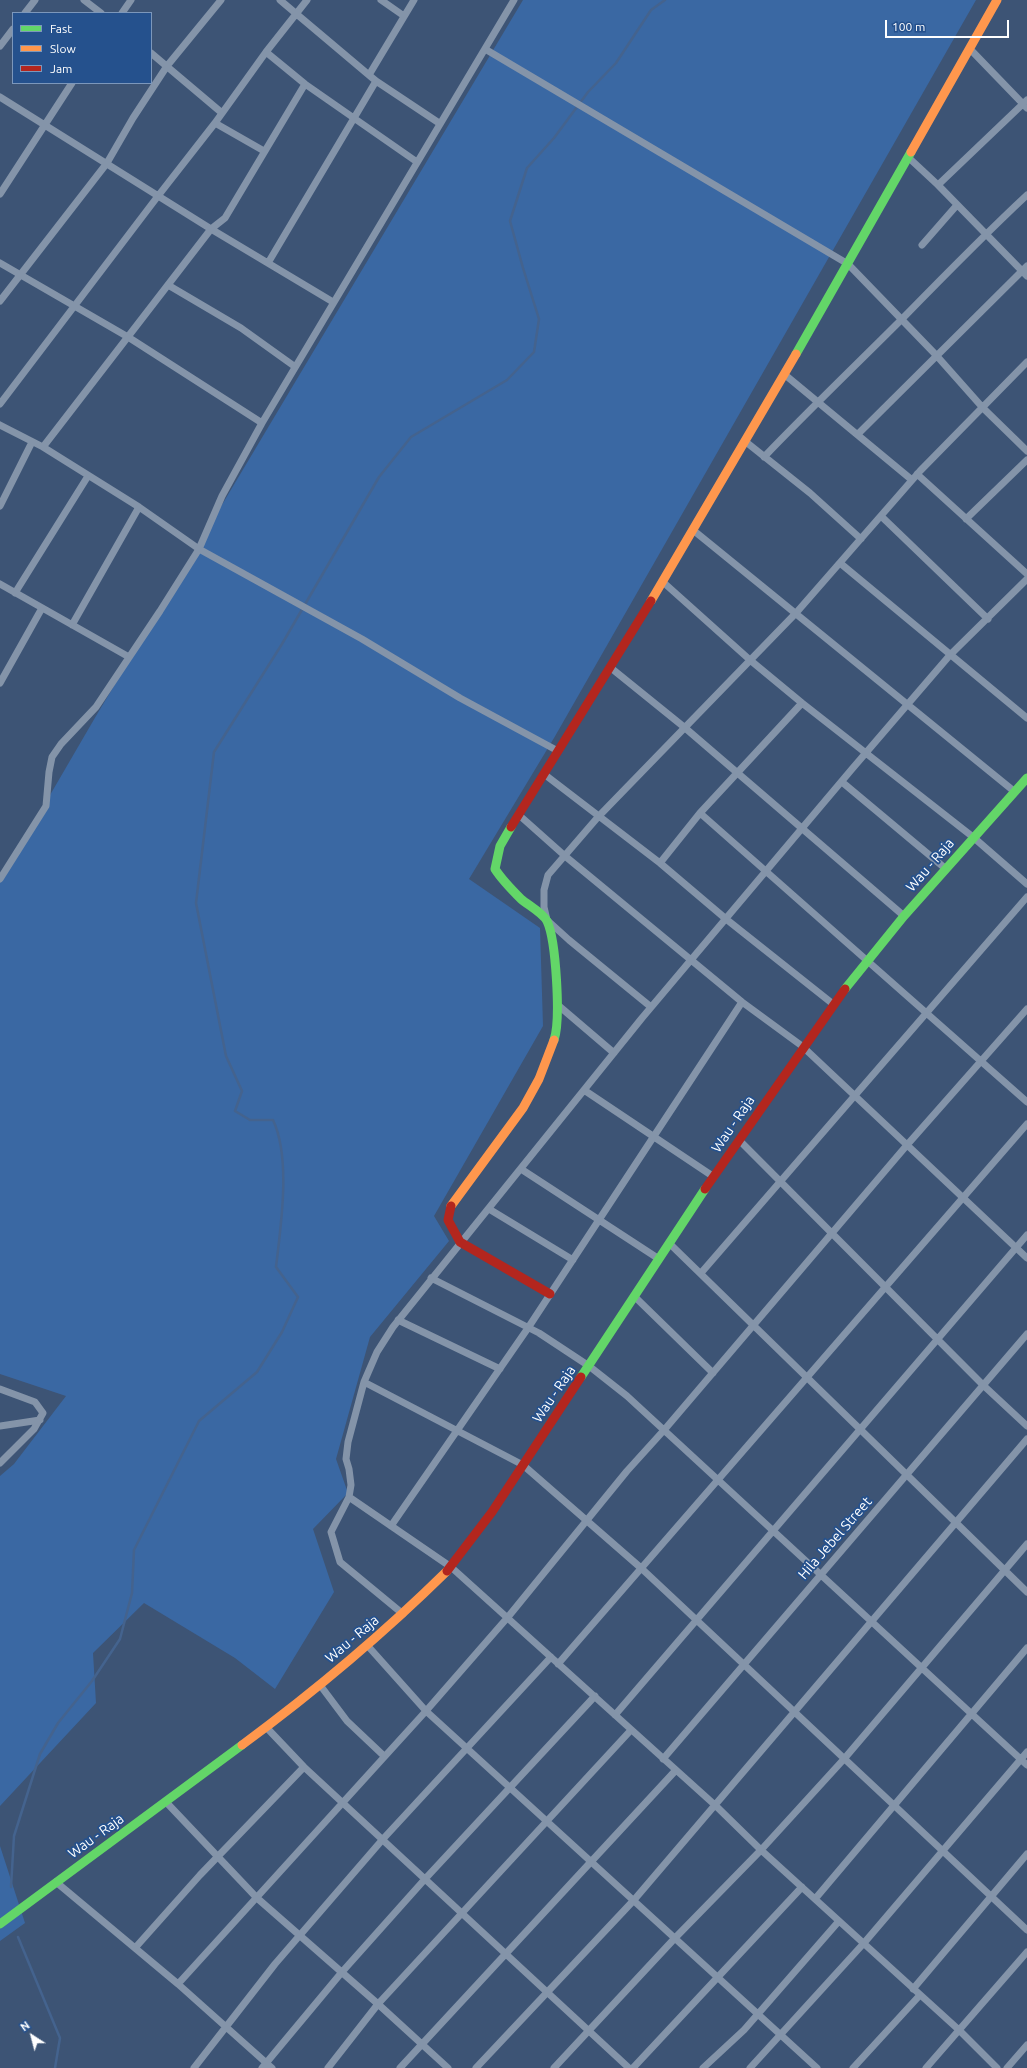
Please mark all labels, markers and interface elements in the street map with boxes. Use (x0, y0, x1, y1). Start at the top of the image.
legend (12, 12, 152, 84)
scale bar (887, 12, 1011, 38)
text: 100 m (892, 20, 925, 33)
text: Fast (50, 22, 72, 35)
text: Slow (50, 42, 76, 55)
text: Jam (50, 62, 72, 75)
street label: Wau - Raja (902, 835, 958, 895)
street label: Wau - Raja (708, 1092, 758, 1156)
street label: Wau - Raja (529, 1362, 579, 1426)
street label: Hila Jebel Street (795, 1493, 875, 1583)
street label: Wau - Raja (322, 1612, 382, 1666)
street label: Wau - Raja (65, 1810, 127, 1862)
north arrow (12, 2016, 52, 2056)
text: N (18, 2019, 32, 2034)

